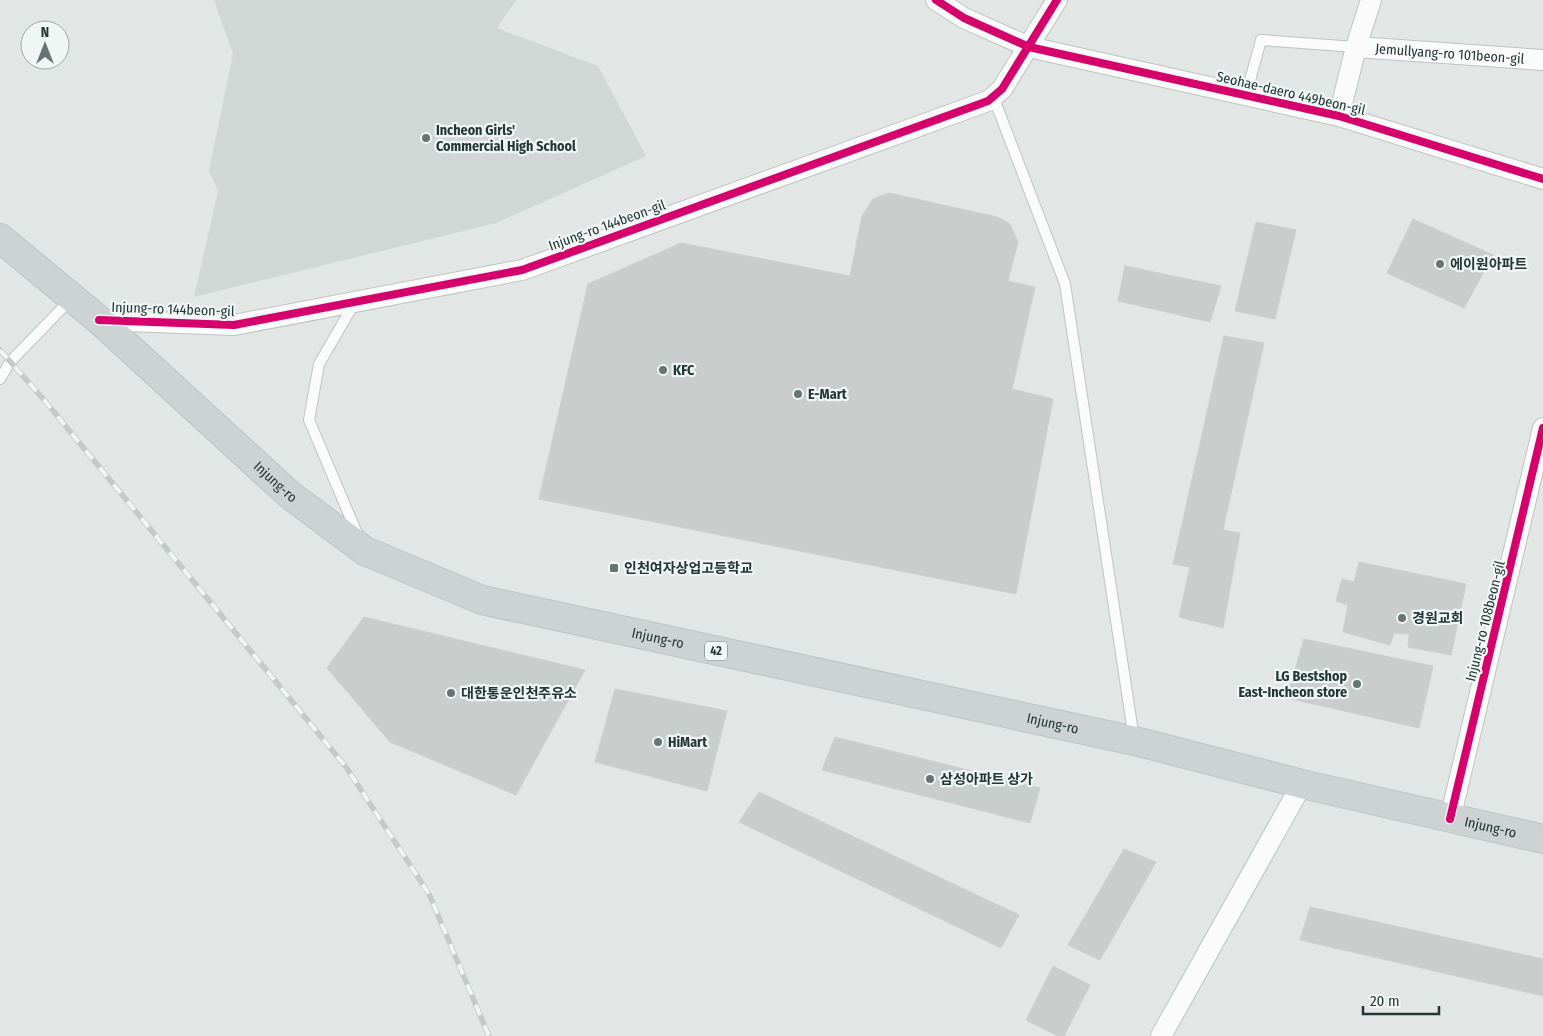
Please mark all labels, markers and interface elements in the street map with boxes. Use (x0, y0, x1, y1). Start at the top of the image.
north arrow (20, 20, 70, 70)
text: N (41, 24, 49, 41)
street label: Jemullyang-ro 101beon-gil (1375, 40, 1525, 68)
street label: Seohae-daero 449beon-gil (1215, 68, 1367, 119)
place label: Incheon Girls' Commercial High School (436, 122, 576, 155)
marker: Incheon Girls' Commercial High School (420, 132, 432, 144)
street label: Injung-ro 144beon-gil (546, 196, 668, 255)
place label: 에이원아파트 (1450, 256, 1527, 273)
marker: 에이원아파트 (1434, 258, 1446, 270)
street label: Injung-ro 144beon-gil (111, 299, 235, 320)
place label: KFC (673, 362, 695, 379)
marker: KFC (657, 364, 669, 376)
place label: E-Mart (808, 386, 848, 403)
marker: E-Mart (792, 388, 804, 400)
street label: Injung-ro (250, 458, 300, 506)
street label: Injung-ro 108beon-gil (1462, 559, 1509, 683)
place label: 인천여자상업고등학교 (624, 560, 753, 577)
marker: 인천여자상업고등학교 (608, 562, 620, 574)
place label: 경원교회 (1412, 610, 1464, 627)
marker: 경원교회 (1396, 612, 1408, 624)
street label: Injung-ro (630, 625, 685, 652)
road number: 42 (705, 641, 727, 660)
place label: LG Bestshop East-Incheon store (1238, 668, 1347, 701)
marker: LG Bestshop East-Incheon store (1351, 678, 1363, 690)
place label: 대한통운인천주유소 (461, 685, 577, 702)
marker: 대한통운인천주유소 (445, 687, 457, 699)
street label: Injung-ro (1025, 710, 1080, 738)
place label: HiMart (668, 734, 708, 751)
marker: HiMart (652, 736, 664, 748)
place label: 삼성아파트 상가 (940, 771, 1033, 788)
marker: 삼성아파트 상가 (924, 773, 936, 785)
street label: Injung-ro (1463, 813, 1518, 842)
scale bar (1363, 984, 1439, 1016)
text: 20 m (1370, 992, 1400, 1010)

